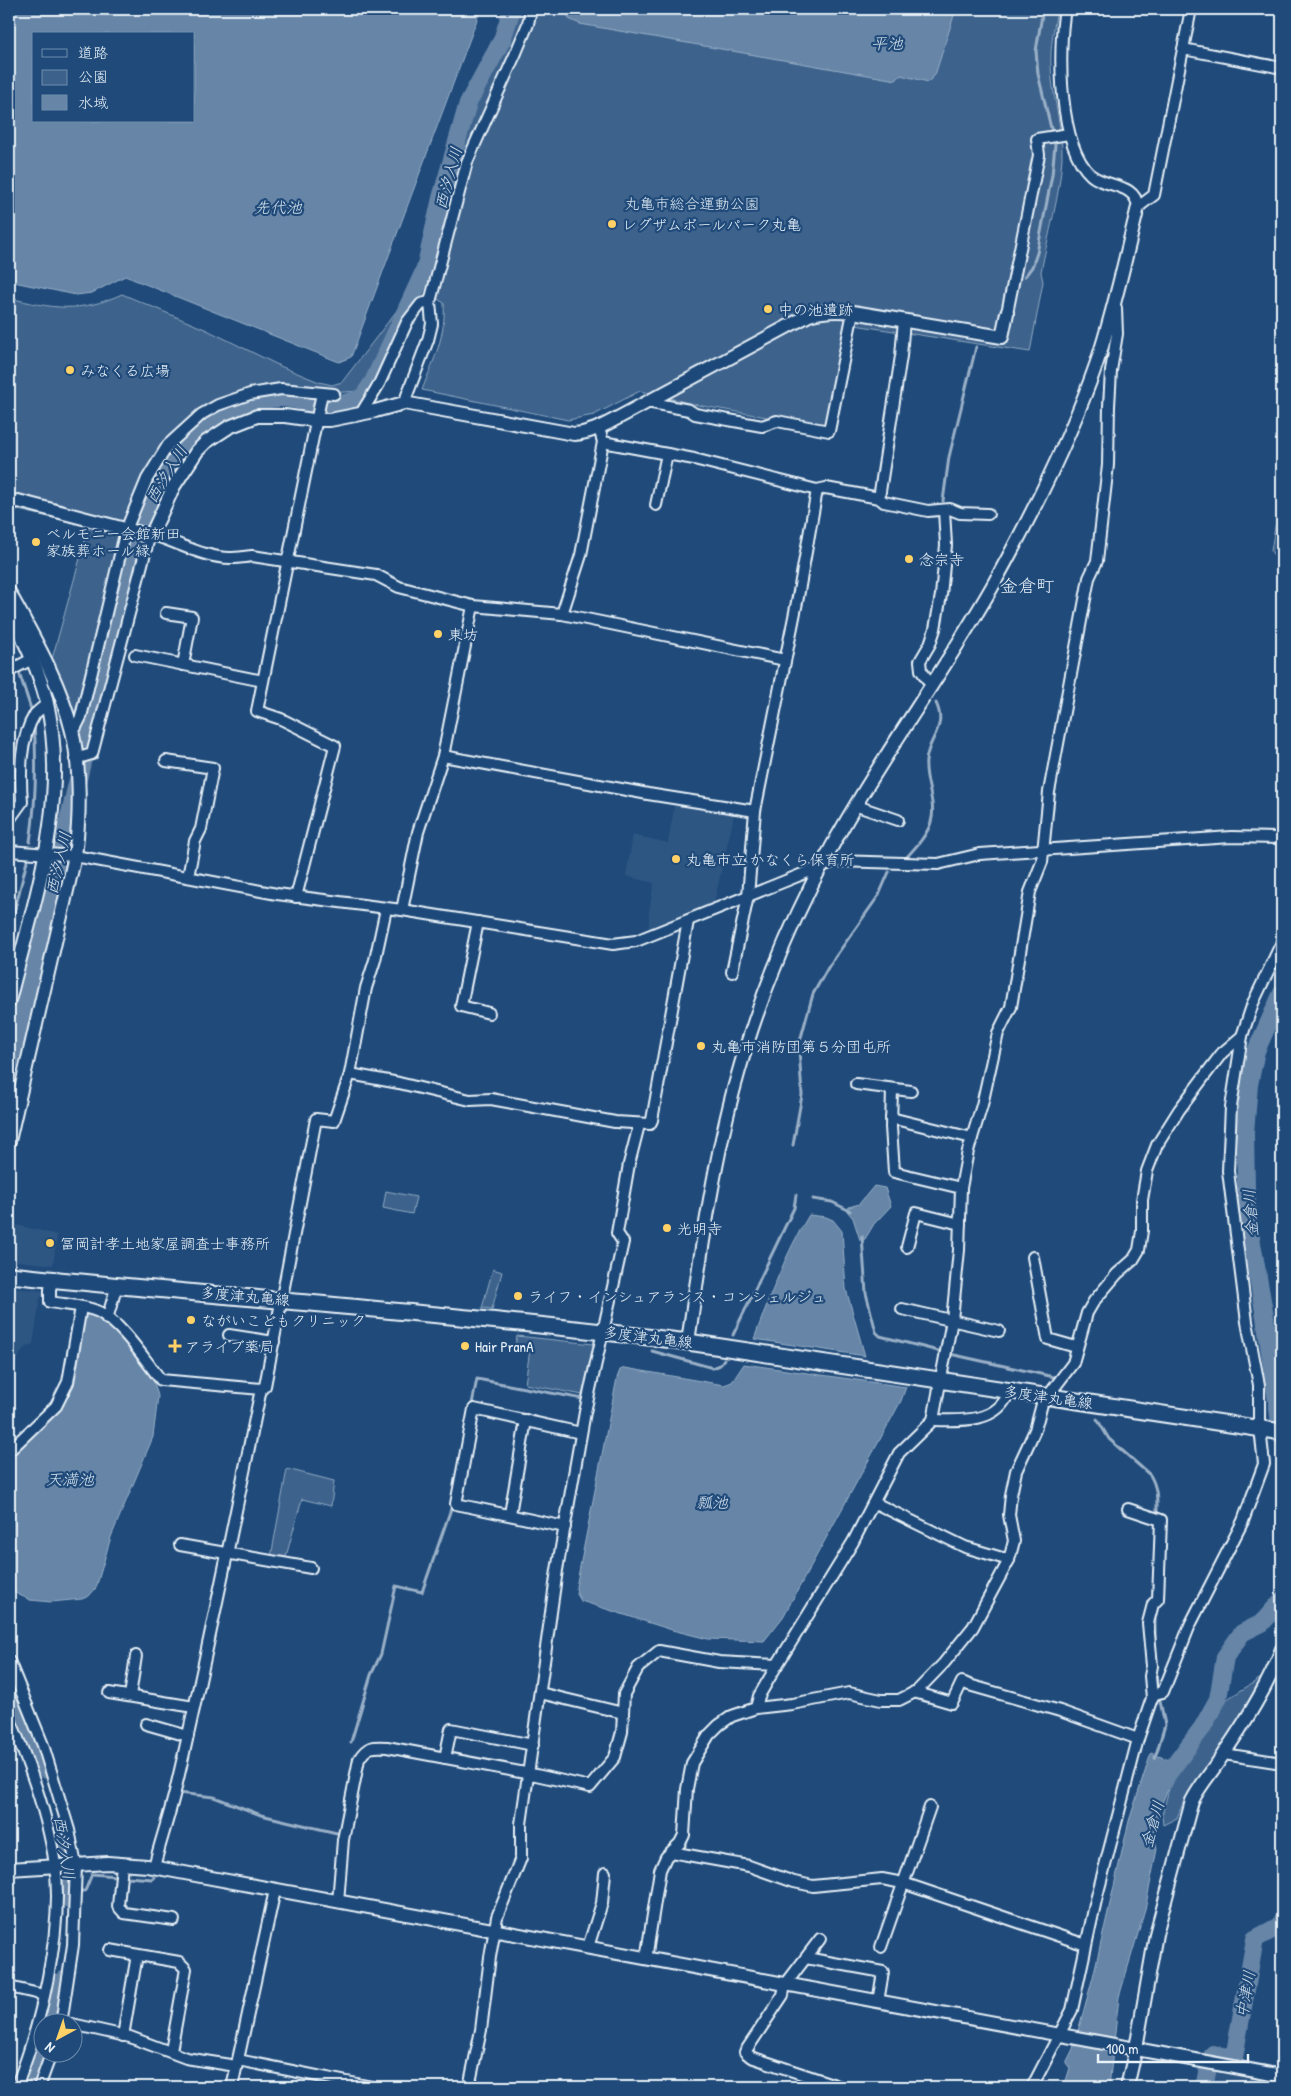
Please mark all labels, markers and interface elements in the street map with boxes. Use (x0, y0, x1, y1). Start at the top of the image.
legend (32, 32, 195, 122)
water label: 平池 (871, 32, 904, 54)
text: 道路 (78, 42, 108, 63)
text: 公園 (78, 66, 108, 87)
text: 水域 (78, 92, 108, 113)
water label: 西汐入川 (429, 144, 467, 212)
park label: 丸亀市総合運動公園 (624, 193, 760, 214)
water label: 先代池 (254, 196, 303, 218)
place label: レグザムボールパーク丸亀 (622, 214, 801, 235)
marker: レグザムボールパーク丸亀 (606, 218, 618, 230)
place label: 中の池遺跡 (778, 299, 853, 320)
marker: 中の池遺跡 (762, 303, 774, 315)
place label: みなくる広場 (80, 360, 170, 381)
marker: みなくる広場 (64, 364, 76, 376)
water label: 西汐入川 (140, 441, 192, 507)
place label: ベルモニー会館新田 家族葬ホール縁 (46, 523, 181, 561)
marker: ベルモニー会館新田 家族葬ホール縁 (30, 536, 42, 548)
place label: 念宗寺 (919, 549, 964, 570)
marker: 念宗寺 (903, 553, 915, 565)
district label: 金倉町 (1000, 573, 1054, 598)
place label: 東坊 (448, 624, 478, 645)
marker: 東坊 (432, 628, 444, 640)
water label: 西汐入川 (40, 829, 76, 897)
place label: 丸亀市立 かなくら保育所 (686, 849, 854, 870)
marker: 丸亀市立 かなくら保育所 (670, 853, 682, 865)
place label: 丸亀市消防団第５分団屯所 (711, 1036, 891, 1057)
marker: 丸亀市消防団第５分団屯所 (695, 1040, 707, 1052)
water label: 金倉川 (1237, 1188, 1263, 1238)
place label: 光明寺 (677, 1218, 722, 1239)
marker: 光明寺 (661, 1222, 673, 1234)
place label: 冨岡計孝土地家屋調査士事務所 (60, 1233, 270, 1254)
marker: 冨岡計孝土地家屋調査士事務所 (44, 1237, 56, 1249)
street label: 多度津丸亀線 (199, 1282, 291, 1310)
place label: ライフ・インシュアランス・コンシェルジュ (528, 1286, 827, 1307)
marker: ライフ・インシュアランス・コンシェルジュ (512, 1290, 524, 1302)
place label: ながいこどもクリニック (201, 1310, 366, 1331)
marker: ながいこどもクリニック (185, 1314, 197, 1326)
street label: 多度津丸亀線 (602, 1321, 694, 1353)
place label: アライブ薬局 (185, 1336, 274, 1357)
place label: Hair PranA (475, 1336, 534, 1357)
marker: アライブ薬局 (169, 1340, 181, 1352)
marker: Hair PranA (459, 1340, 471, 1352)
street label: 多度津丸亀線 (1002, 1380, 1094, 1414)
water label: 天満池 (46, 1468, 95, 1490)
water label: 瓢池 (696, 1491, 729, 1513)
water label: 金倉川 (1135, 1798, 1169, 1850)
water label: 西汐入川 (49, 1815, 81, 1881)
water label: 中津川 (1230, 1968, 1260, 2020)
north arrow (32, 2014, 82, 2064)
scale bar (1098, 2031, 1248, 2063)
text: N (40, 2038, 58, 2058)
text: 100 m (1106, 2038, 1139, 2059)

